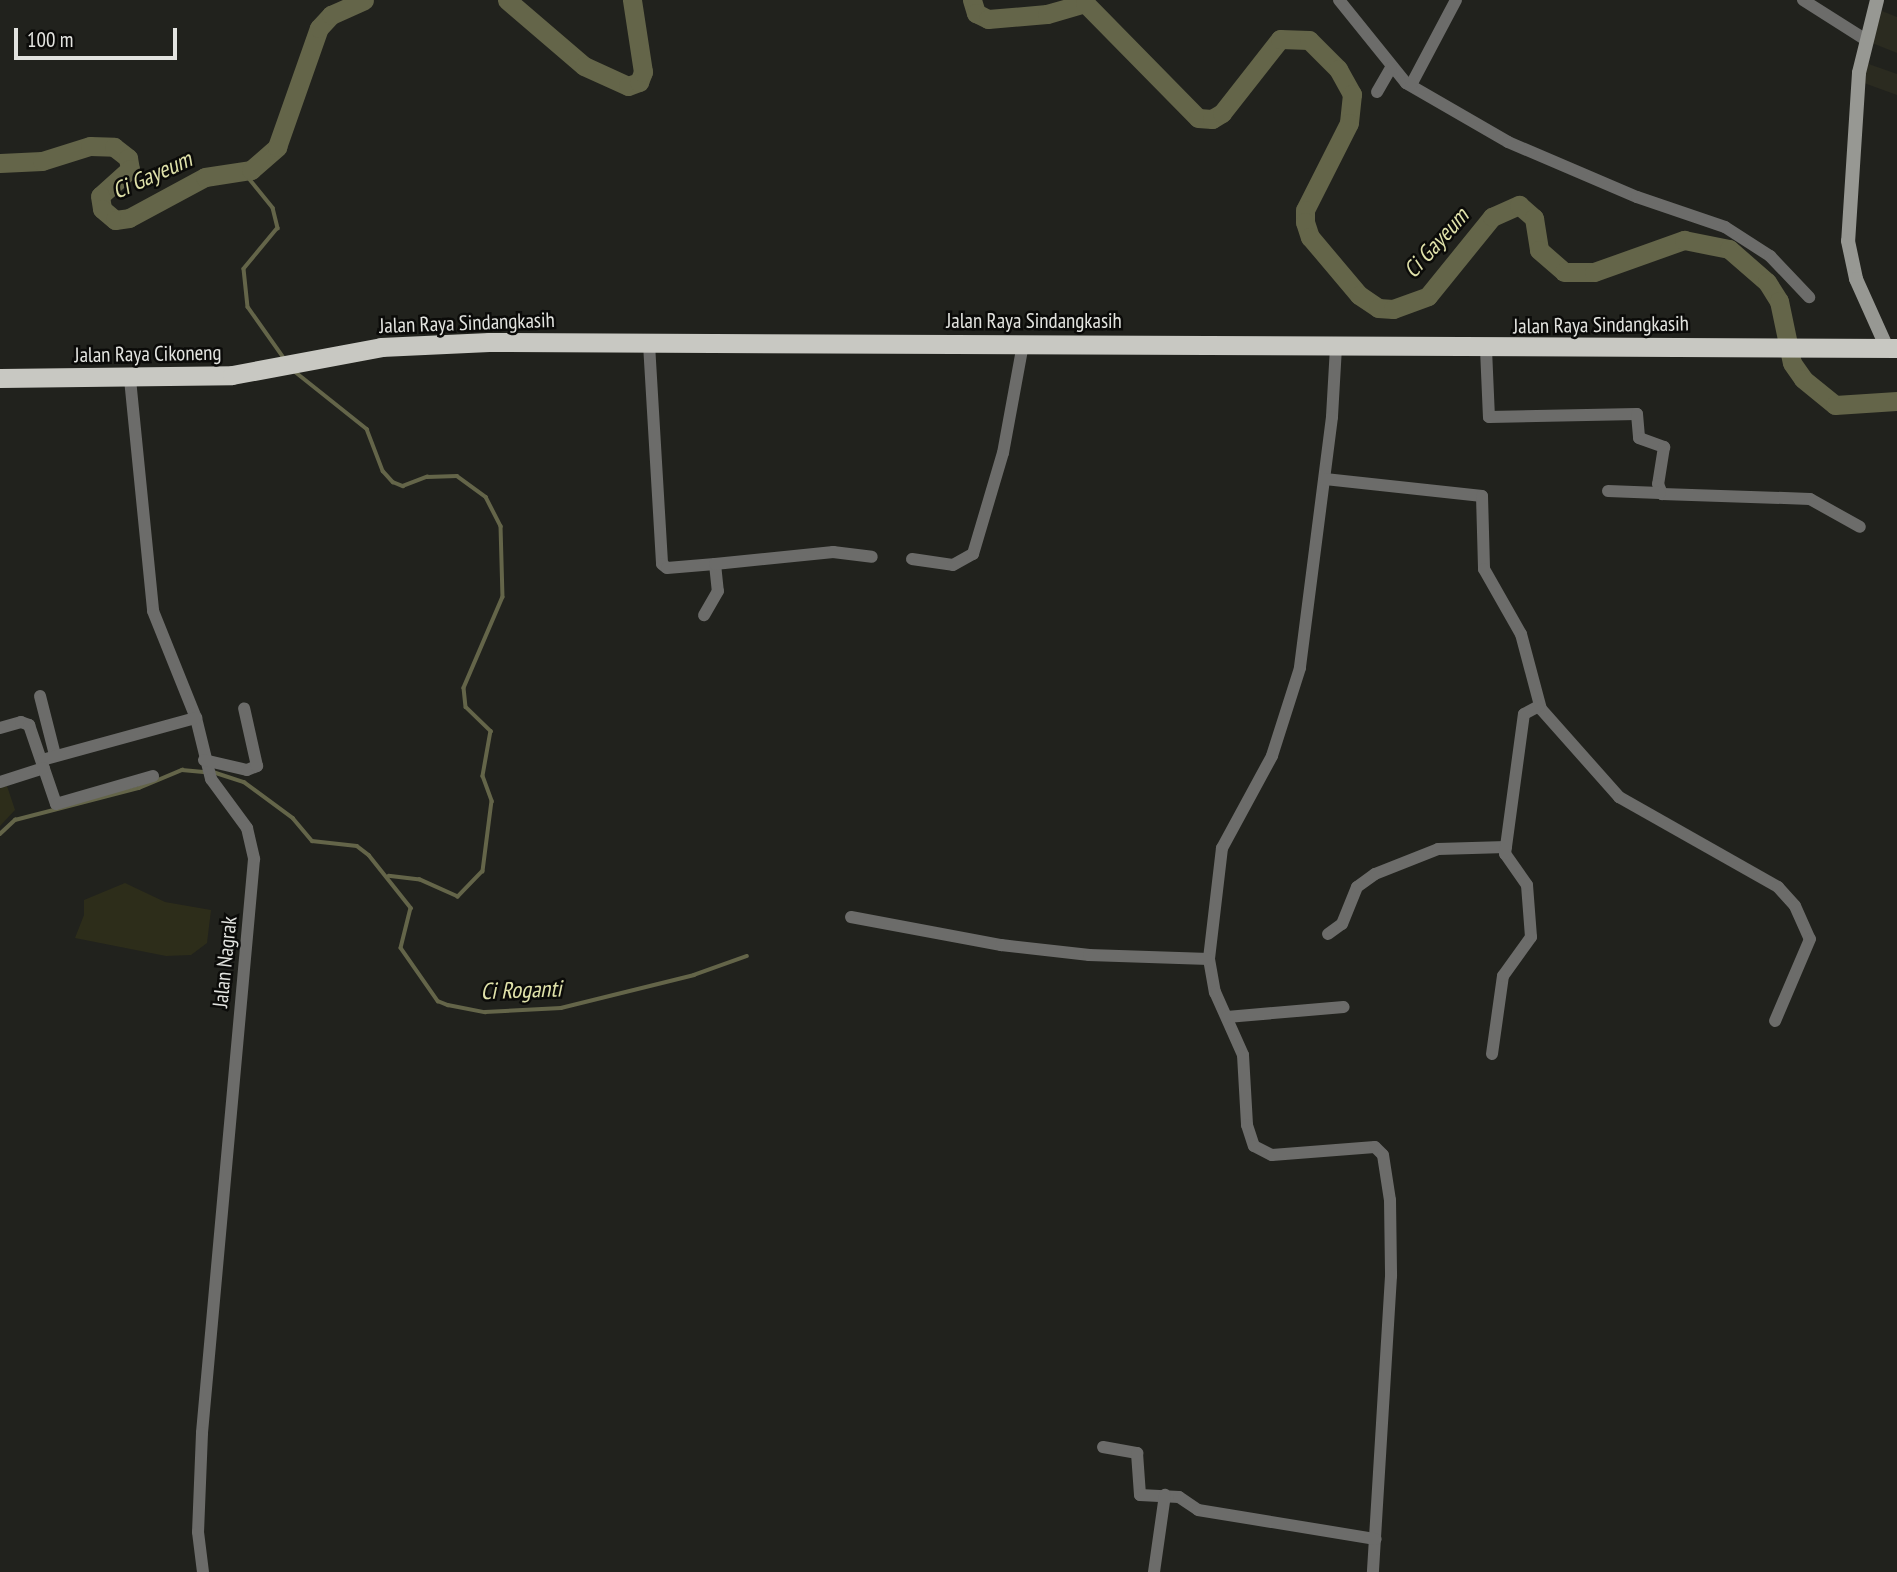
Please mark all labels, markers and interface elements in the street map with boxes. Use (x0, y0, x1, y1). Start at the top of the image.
scale bar (18, 14, 180, 58)
text: 100 m (27, 26, 73, 53)
water label: Ci Gayeum (108, 145, 196, 205)
water label: Ci Gayeum (1398, 203, 1474, 283)
street label: Jalan Raya Sindangkasih (379, 307, 555, 339)
street label: Jalan Raya Sindangkasih (946, 308, 1122, 334)
street label: Jalan Raya Sindangkasih (1513, 311, 1689, 339)
street label: Jalan Raya Cikoneng (74, 340, 222, 368)
street label: Jalan Nagrak (208, 915, 242, 1009)
water label: Ci Roganti (480, 975, 562, 1005)

